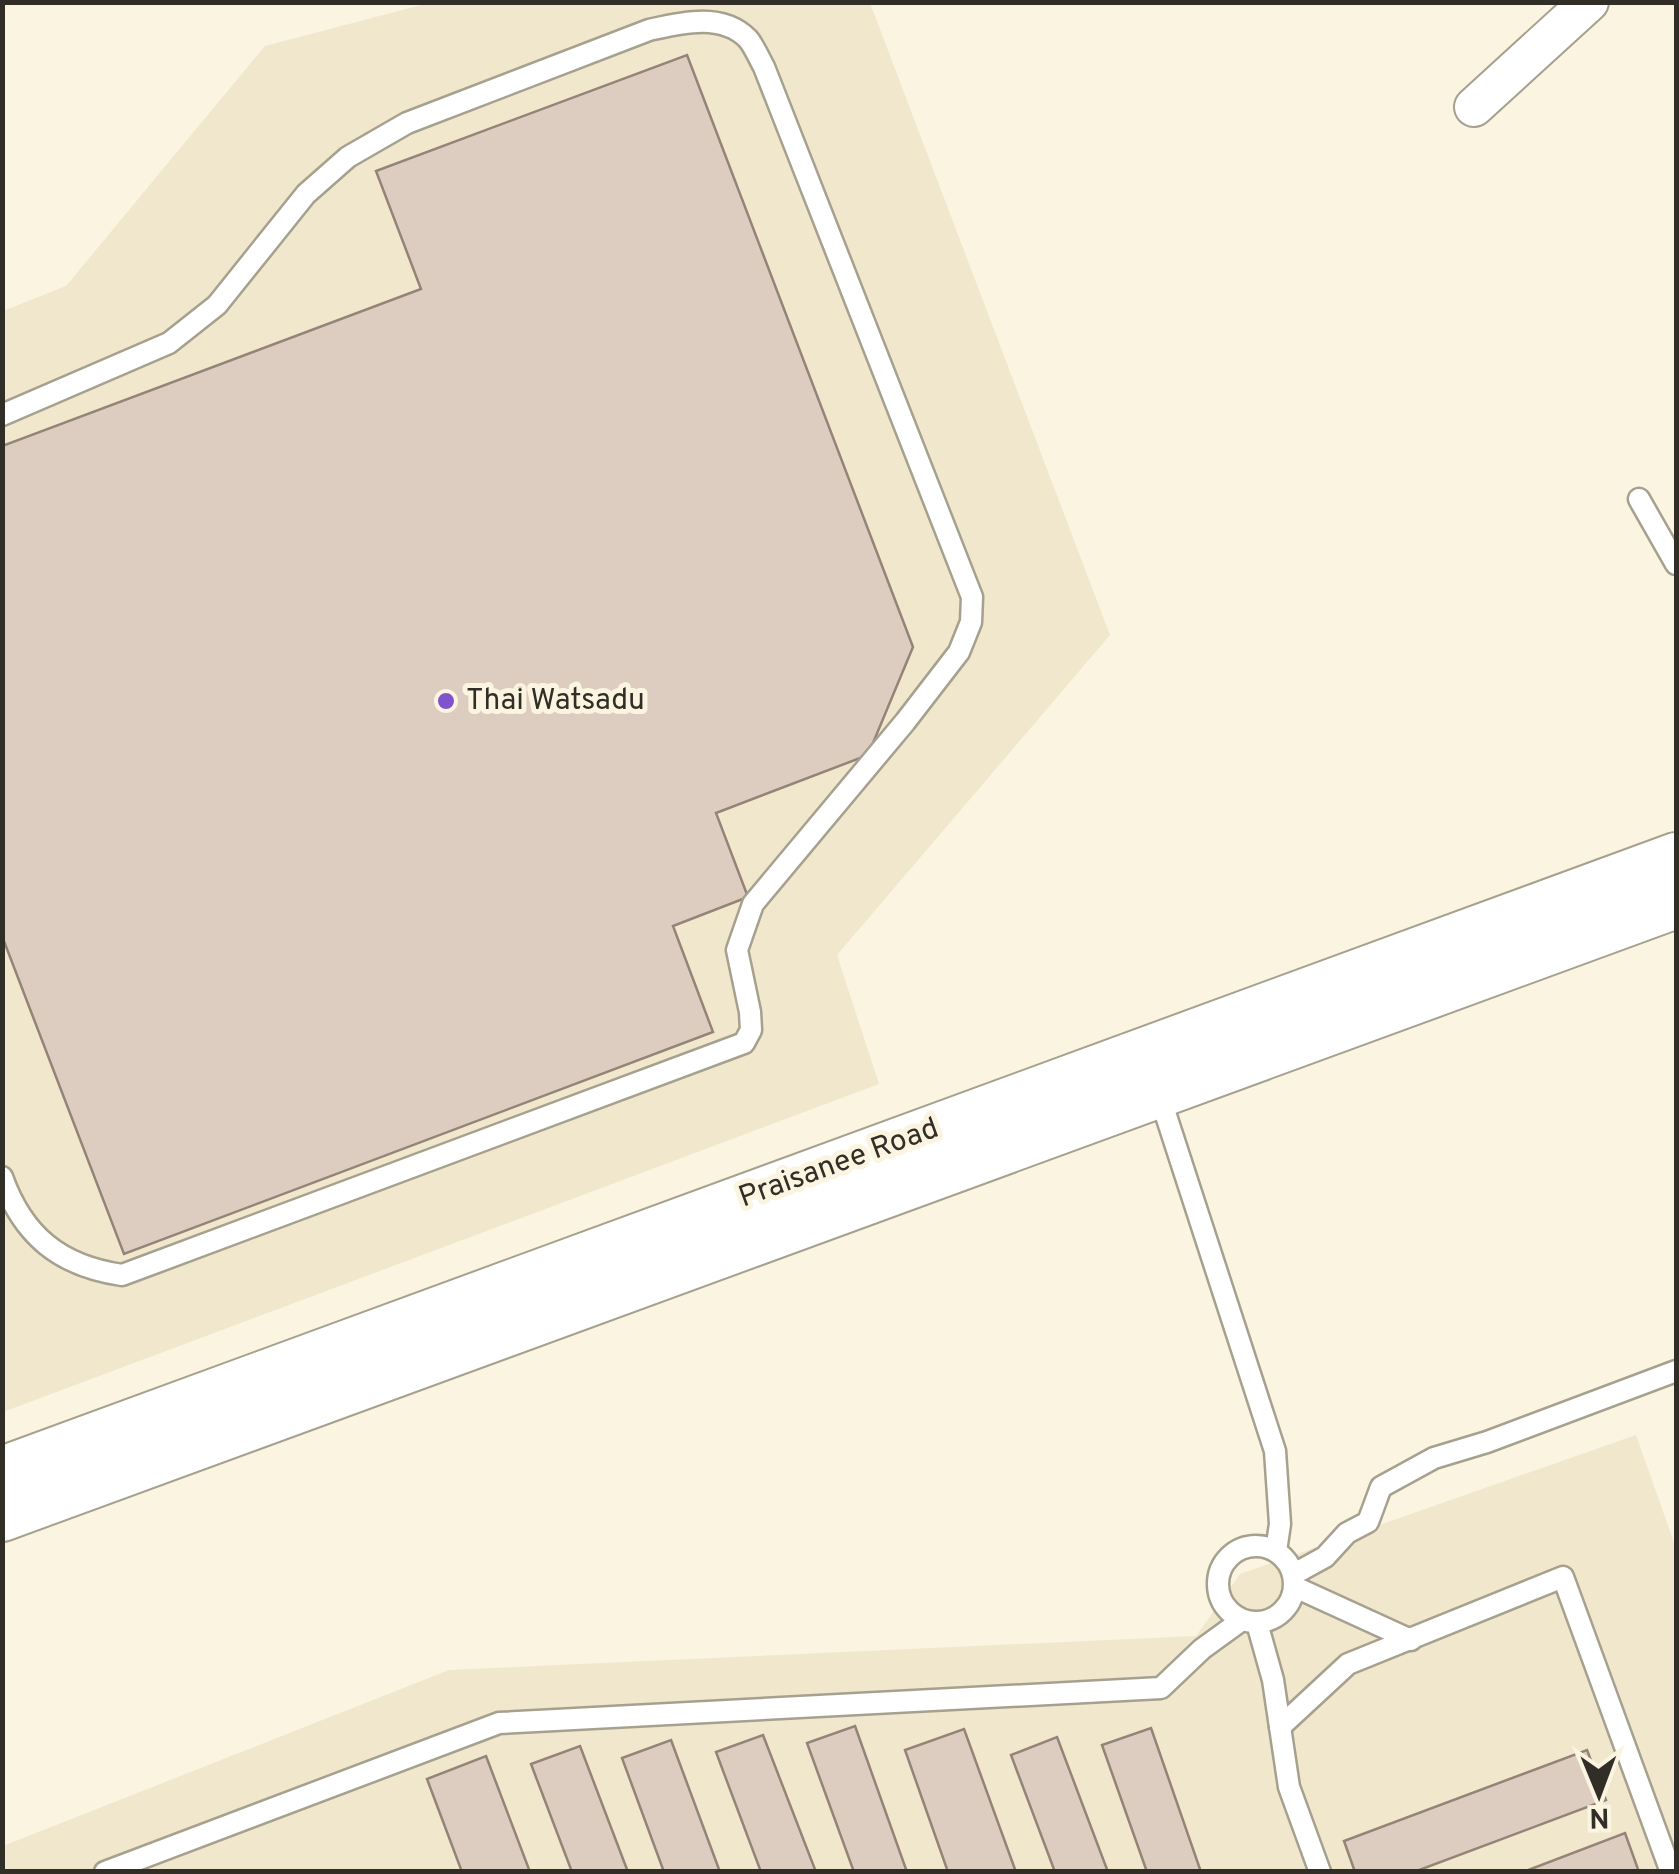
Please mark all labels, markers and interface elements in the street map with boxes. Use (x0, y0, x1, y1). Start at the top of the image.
place label: Thai Watsadu (466, 683, 645, 720)
marker: Thai Watsadu (435, 690, 457, 712)
street label: Praisanee Road (734, 1111, 944, 1217)
north arrow (1549, 1744, 1649, 1844)
text: N (1589, 1798, 1610, 1834)

